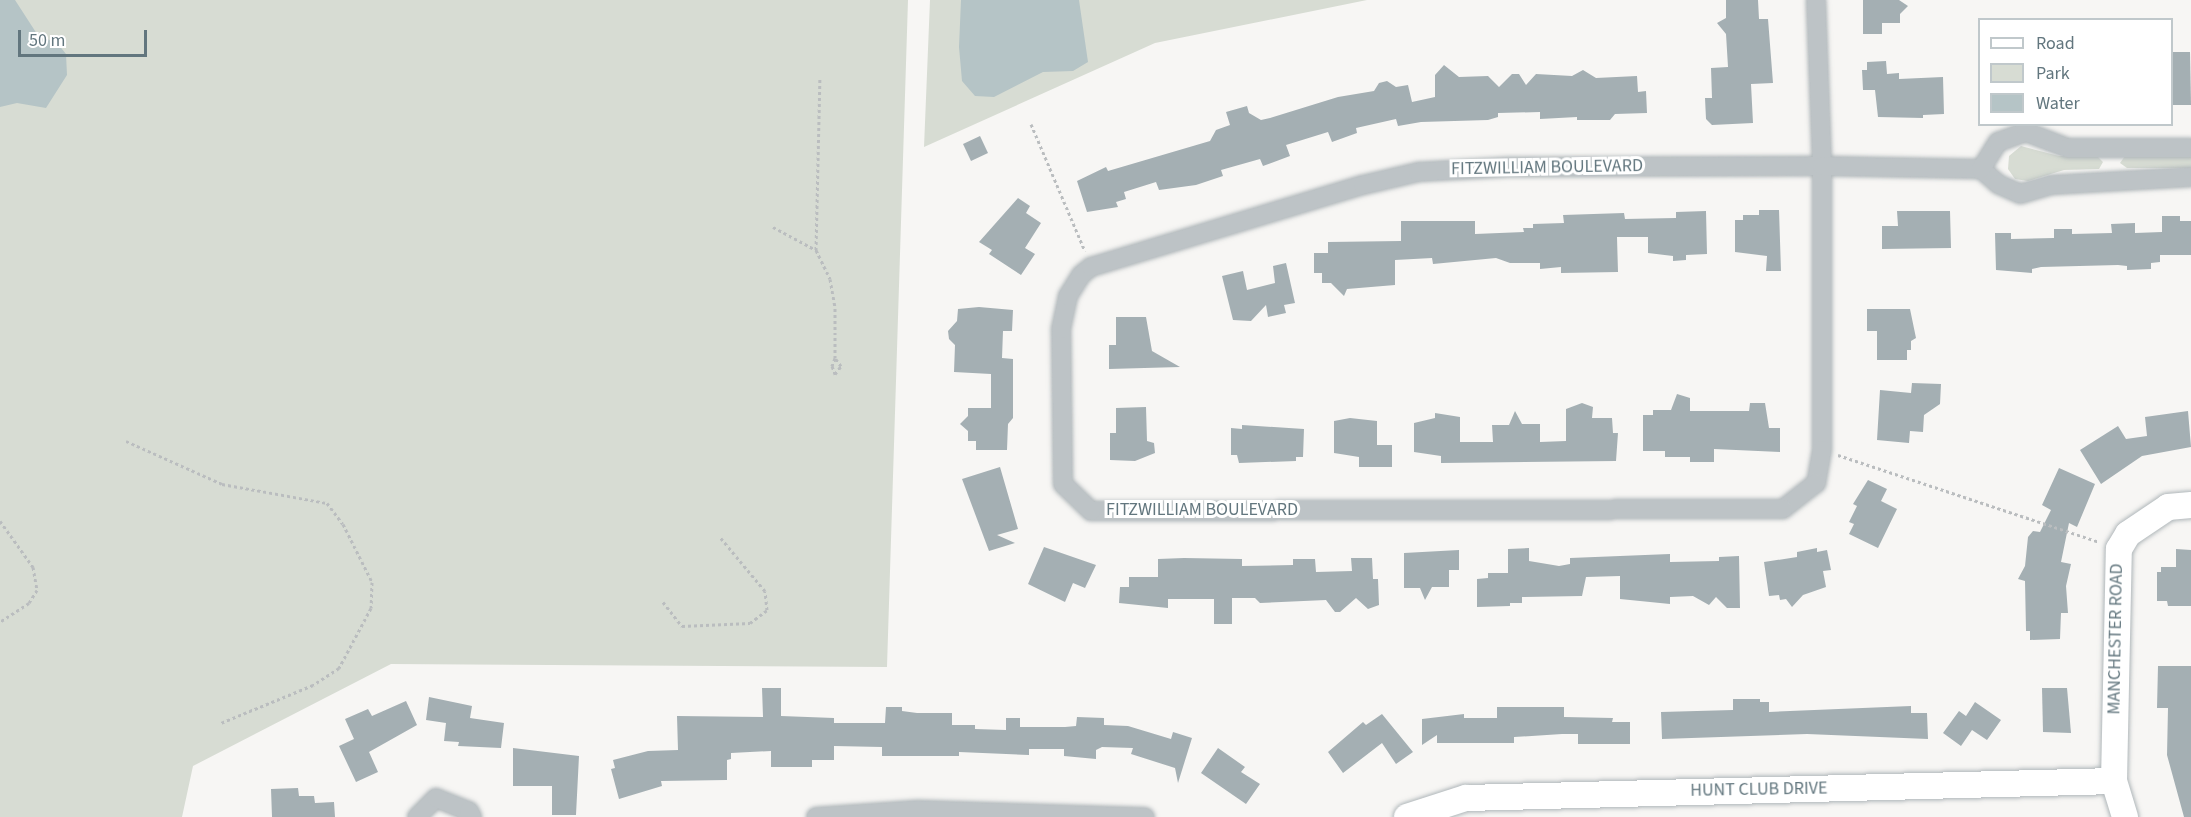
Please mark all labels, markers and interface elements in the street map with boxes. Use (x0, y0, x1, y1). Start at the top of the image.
scale bar (21, 18, 150, 56)
legend (1978, 18, 2173, 126)
text: 50 m (29, 28, 65, 53)
text: Road (2036, 31, 2075, 56)
text: Park (2036, 61, 2070, 86)
text: Water (2036, 91, 2080, 116)
street label: FITZWILLIAM BOULEVARD (1451, 156, 1643, 180)
street label: FITZWILLIAM BOULEVARD (1106, 499, 1298, 521)
street label: MANCHESTER ROAD (2104, 563, 2128, 715)
street label: HUNT CLUB DRIVE (1690, 778, 1828, 802)

